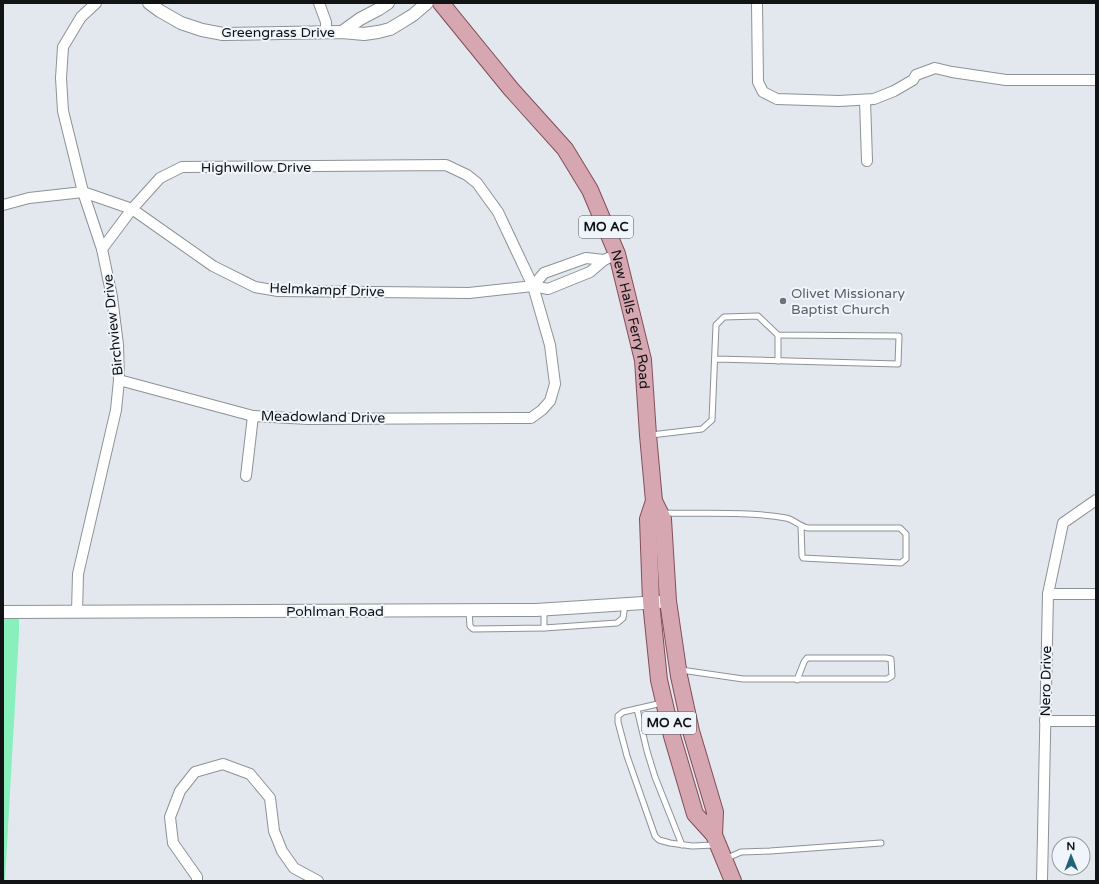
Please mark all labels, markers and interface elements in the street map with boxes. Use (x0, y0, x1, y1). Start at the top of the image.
street label: Greengrass Drive (221, 24, 335, 41)
street label: Highwillow Drive (201, 159, 311, 176)
road number: MO AC (579, 216, 633, 238)
street label: New Halls Ferry Road (608, 248, 653, 390)
street label: Birchview Drive (99, 273, 127, 377)
street label: Helmkampf Drive (269, 279, 385, 301)
place label: Olivet Missionary Baptist Church (791, 285, 906, 318)
marker: Olivet Missionary Baptist Church (778, 296, 788, 306)
street label: Meadowland Drive (261, 407, 385, 427)
street label: Pohlman Road (286, 603, 384, 620)
street label: Nero Drive (1037, 645, 1055, 717)
road number: MO AC (642, 712, 696, 734)
north arrow (1051, 836, 1091, 876)
text: N (1066, 840, 1075, 853)

